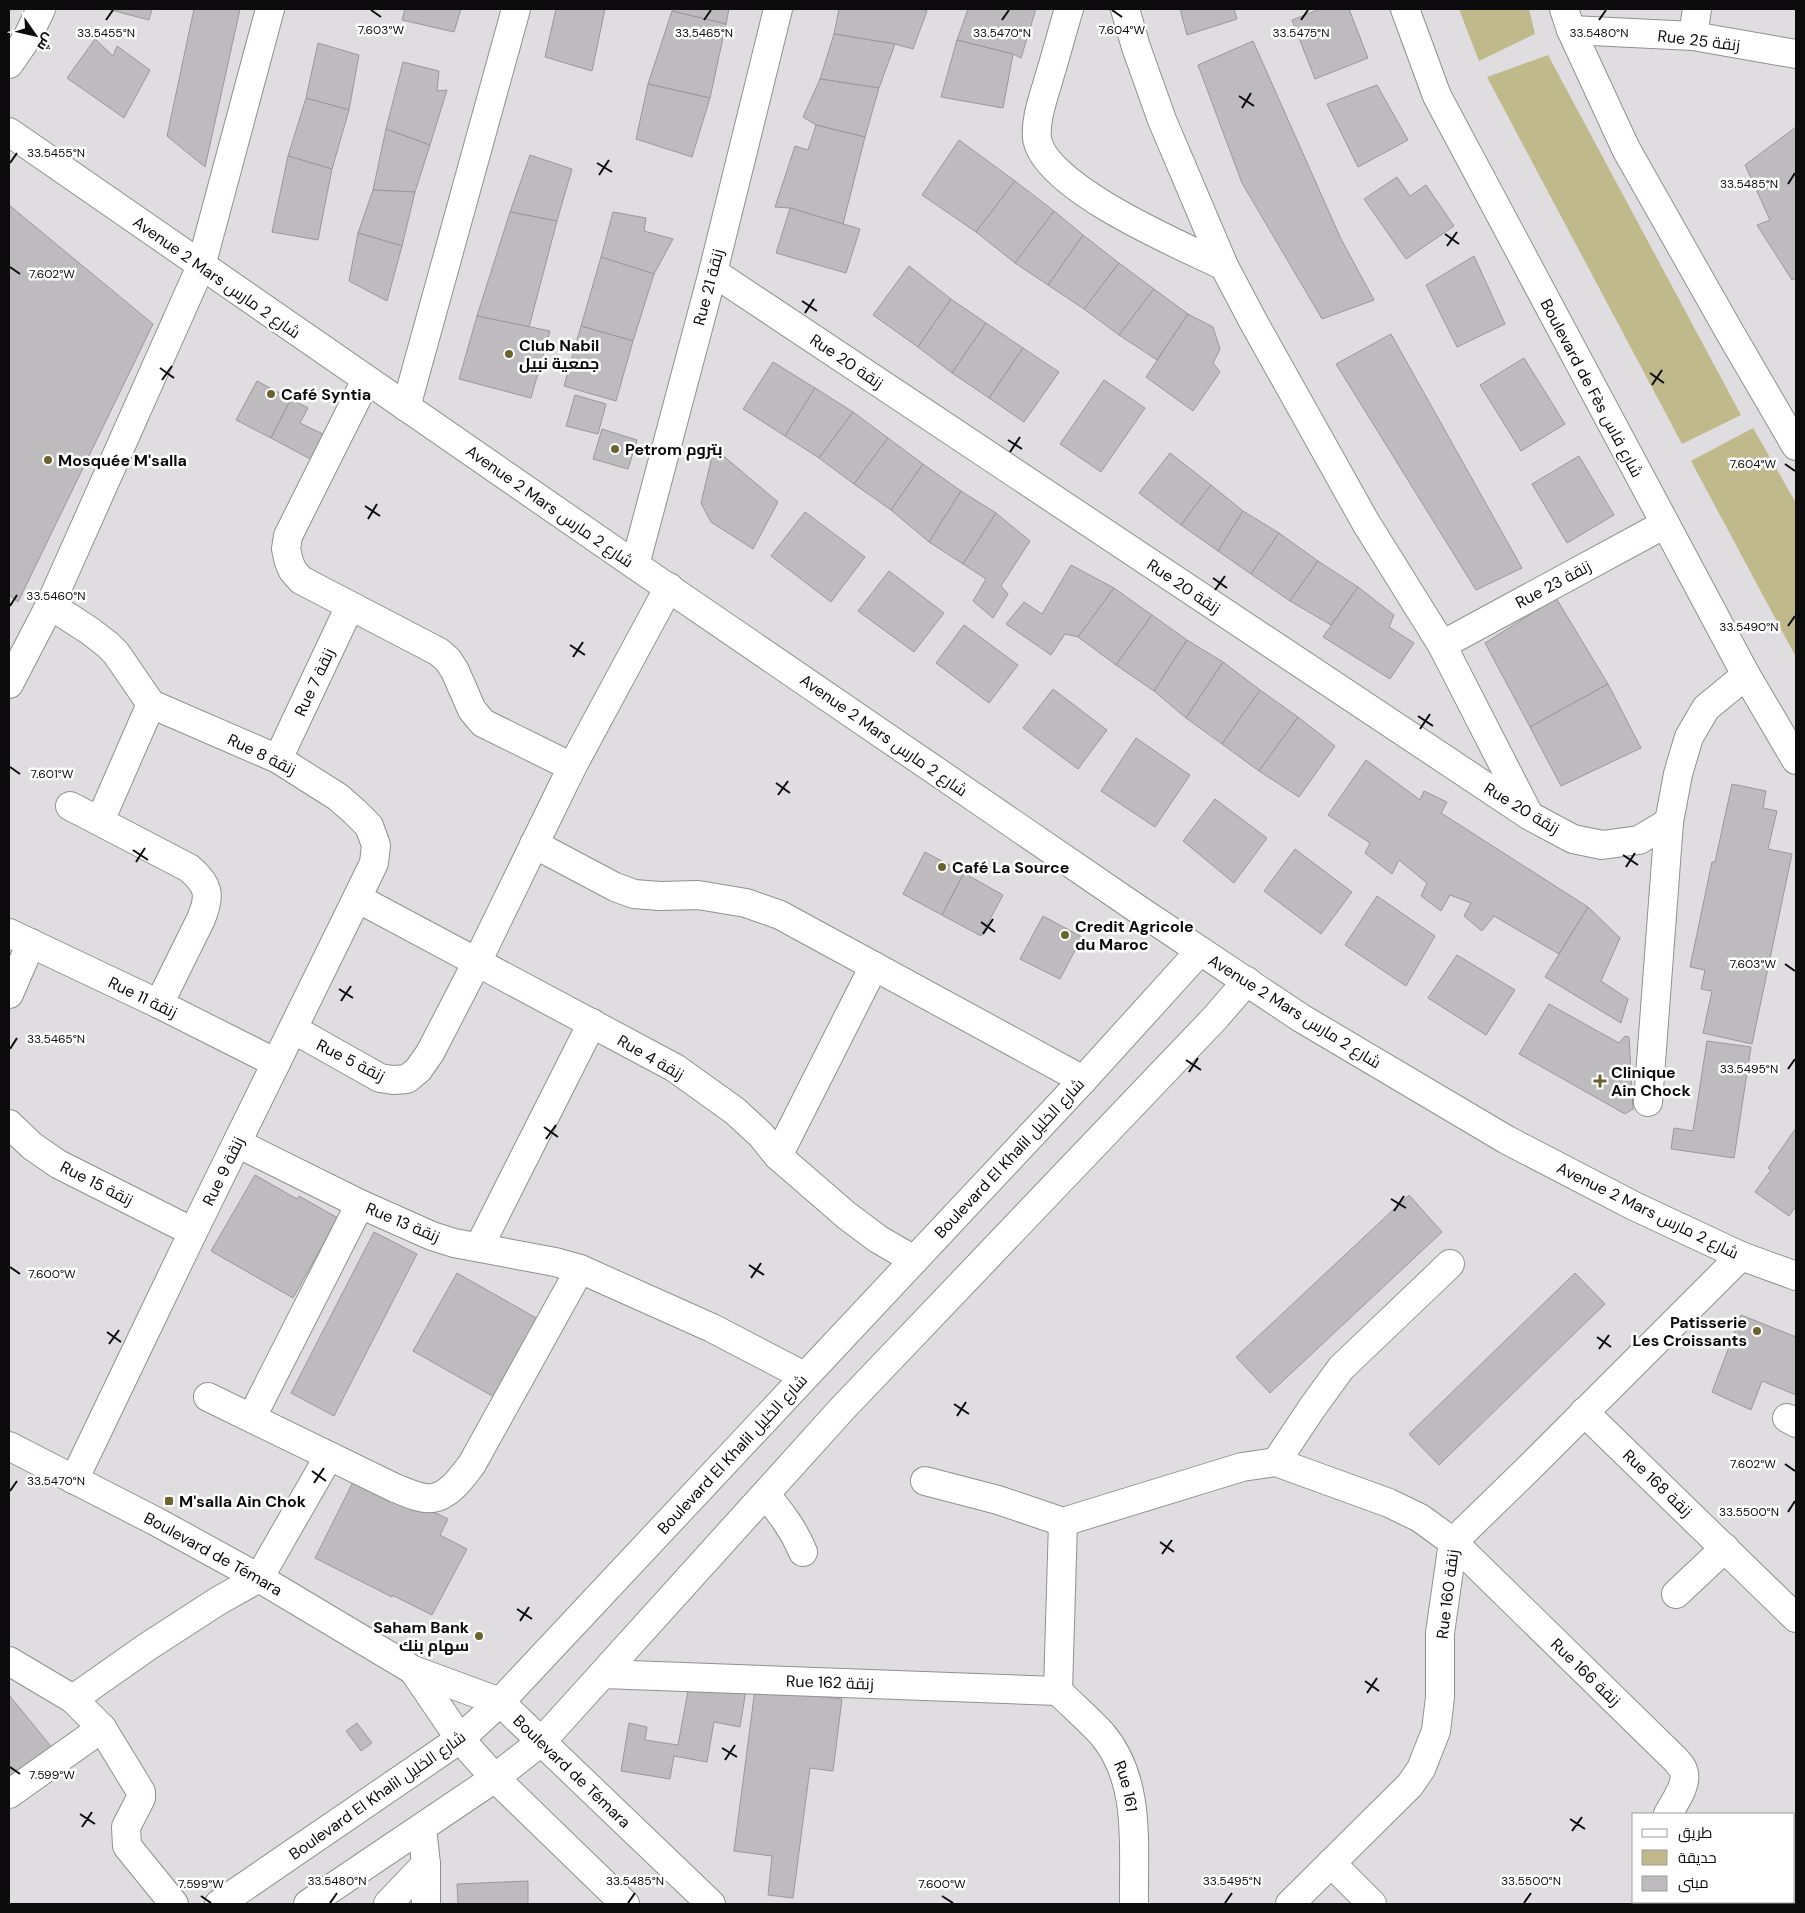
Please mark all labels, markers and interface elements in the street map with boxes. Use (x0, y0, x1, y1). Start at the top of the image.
north arrow (10, 10, 60, 60)
text: 7.603°W (358, 22, 405, 38)
text: 7.604°W (1099, 22, 1146, 38)
text: 33.5455°N (77, 25, 135, 41)
text: 33.5465°N (675, 25, 733, 41)
text: 33.5470°N (973, 25, 1031, 41)
text: 33.5475°N (1273, 25, 1329, 41)
text: 33.5480°N (1569, 25, 1629, 41)
street label: Rue 25 زنقة (1656, 25, 1742, 56)
text: ش (33, 30, 58, 55)
text: 33.5455°N (27, 145, 85, 161)
text: 33.5485°N (1720, 176, 1778, 192)
street label: Avenue 2 Mars شارع 2 مارس (128, 212, 305, 344)
street label: Rue 21 زنقة (688, 247, 729, 328)
text: 7.602°W (29, 266, 75, 282)
street label: Boulevard de Fès شارع فاس (1535, 295, 1648, 482)
street label: Rue 20 زنقة (806, 329, 888, 394)
place label: Club Nabil جمعية نبيل (519, 335, 599, 374)
marker: Club Nabil جمعية نبيل (503, 348, 515, 360)
place label: Café Syntia (281, 384, 371, 405)
marker: Café Syntia (265, 388, 277, 400)
place label: Petrom بتروم (625, 439, 722, 461)
street label: Avenue 2 Mars شارع 2 مارس (461, 441, 638, 573)
marker: Petrom بتروم (609, 443, 621, 455)
place label: Mosquée M'salla (58, 450, 187, 471)
marker: Mosquée M'salla (42, 454, 54, 466)
text: 7.604°W (1730, 456, 1777, 472)
street label: Rue 20 زنقة (1143, 554, 1225, 619)
street label: Rue 23 زنقة (1512, 556, 1595, 613)
text: 33.5460°N (26, 588, 86, 604)
text: 33.5490°N (1719, 619, 1779, 635)
street label: Rue 7 زنقة (290, 645, 339, 720)
street label: Avenue 2 Mars شارع 2 مارس (795, 670, 972, 802)
street label: Rue 8 زنقة (224, 729, 300, 780)
text: 7.601°W (31, 766, 74, 782)
street label: Rue 20 زنقة (1480, 778, 1563, 839)
place label: Café La Source (952, 857, 1069, 878)
marker: Café La Source (936, 861, 948, 873)
place label: Credit Agricole du Maroc (1075, 916, 1194, 955)
marker: Credit Agricole du Maroc (1059, 929, 1071, 941)
street label: Avenue 2 Mars شارع 2 مارس (1204, 950, 1385, 1074)
text: 7.603°W (1730, 956, 1777, 972)
street label: Rue 11 زنقة (105, 972, 181, 1023)
street label: Rue 4 زنقة (613, 1030, 688, 1085)
text: 33.5465°N (27, 1031, 85, 1047)
street label: Rue 5 زنقة (313, 1034, 389, 1087)
text: 33.5495°N (1720, 1061, 1778, 1077)
place label: Clinique Ain Chock (1611, 1062, 1692, 1101)
street label: Boulevard El Khalil شارع الخليل (930, 1074, 1090, 1243)
marker: Clinique Ain Chock (1593, 1074, 1607, 1088)
street label: Rue 9 زنقة (198, 1133, 249, 1209)
street label: Rue 15 زنقة (57, 1156, 137, 1211)
street label: Avenue 2 Mars شارع 2 مارس (1553, 1157, 1742, 1265)
street label: Rue 13 زنقة (362, 1197, 443, 1247)
text: 7.600°W (28, 1266, 76, 1282)
place label: Patisserie Les Croissants (1632, 1312, 1747, 1351)
marker: Patisserie Les Croissants (1751, 1325, 1763, 1337)
street label: Boulevard El Khalil شارع الخليل (653, 1370, 813, 1539)
street label: Rue 168 زنقة (1618, 1445, 1697, 1522)
text: 7.602°W (1730, 1456, 1776, 1472)
text: 33.5470°N (27, 1473, 85, 1489)
place label: M'salla Ain Chok (179, 1491, 307, 1512)
marker: M'salla Ain Chok (163, 1495, 175, 1507)
text: 33.5500°N (1719, 1504, 1779, 1520)
street label: Boulevard de Témara (140, 1507, 286, 1601)
street label: Rue 160 زنقة (1432, 1548, 1463, 1640)
place label: Saham Bank سهام بنك (373, 1617, 470, 1657)
marker: Saham Bank سهام بنك (473, 1630, 485, 1642)
street label: Rue 166 زنقة (1546, 1634, 1625, 1711)
street label: Rue 162 زنقة (786, 1670, 874, 1695)
street label: Boulevard de Témara (509, 1710, 635, 1833)
street label: Boulevard El Khalil شارع الخليل (285, 1726, 470, 1865)
street label: Rue 161 (1109, 1757, 1142, 1813)
text: 7.599°W (29, 1767, 75, 1783)
legend (1632, 1813, 1795, 1903)
text: طريق (1678, 1823, 1712, 1843)
text: حديقة (1678, 1848, 1717, 1868)
text: 33.5480°N (307, 1873, 367, 1889)
text: 33.5485°N (606, 1873, 664, 1889)
text: 33.5495°N (1203, 1873, 1261, 1889)
text: 33.5500°N (1501, 1873, 1561, 1889)
text: مبنى (1678, 1873, 1709, 1893)
text: 7.599°W (178, 1876, 224, 1892)
text: 7.600°W (918, 1876, 966, 1892)

